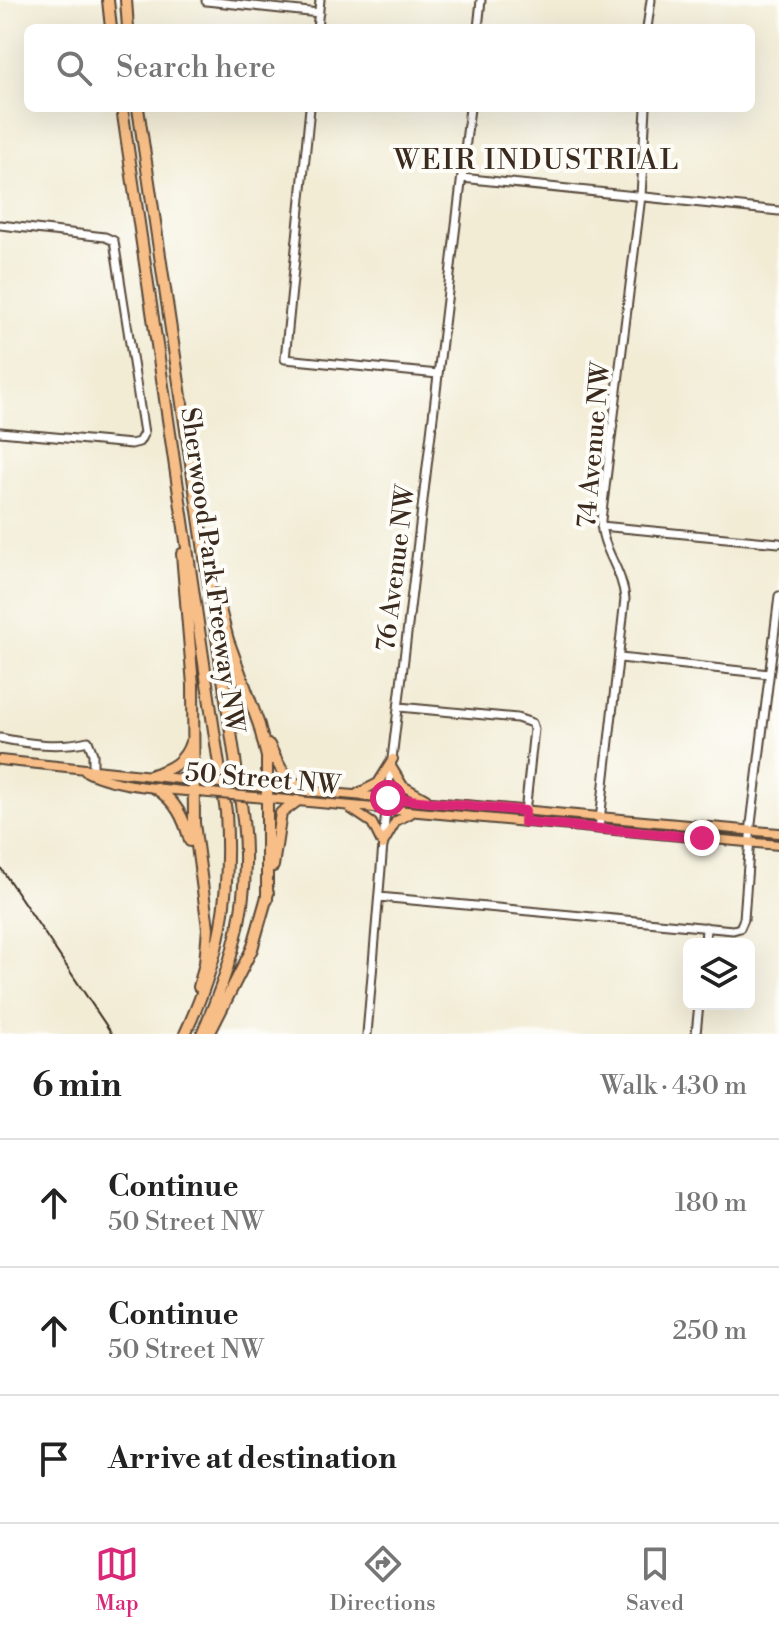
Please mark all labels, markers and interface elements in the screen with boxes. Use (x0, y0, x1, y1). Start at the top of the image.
search box (24, 24, 755, 112)
icon: search (52, 46, 96, 90)
text: Search here (116, 49, 276, 87)
district label: WEIR INDUSTRIAL (393, 143, 680, 178)
street label: 74 Avenue NW (571, 359, 617, 529)
street label: Sherwood Park Freeway NW (173, 405, 251, 736)
street label: 76 Avenue NW (370, 482, 422, 653)
street label: 50 Street NW (184, 756, 343, 802)
route start (370, 780, 406, 816)
route end (684, 820, 720, 856)
map controls (683, 938, 755, 1010)
button: layers (683, 938, 755, 1010)
text: 6 min (32, 1065, 122, 1107)
text: Walk · 430 m (600, 1070, 747, 1102)
text: Continue (108, 1168, 239, 1206)
icon: ahead (32, 1181, 76, 1225)
text: 180 m (675, 1187, 747, 1219)
text: 50 Street NW (108, 1206, 264, 1238)
text: Continue (108, 1296, 239, 1334)
icon: ahead (32, 1309, 76, 1353)
text: 250 m (672, 1315, 747, 1347)
text: 50 Street NW (108, 1334, 264, 1366)
icon: arrive (32, 1437, 76, 1481)
text: Arrive at destination (108, 1440, 397, 1478)
tab: Map (95, 1542, 139, 1617)
tab: Directions (330, 1542, 436, 1617)
tab: Saved (626, 1542, 684, 1617)

